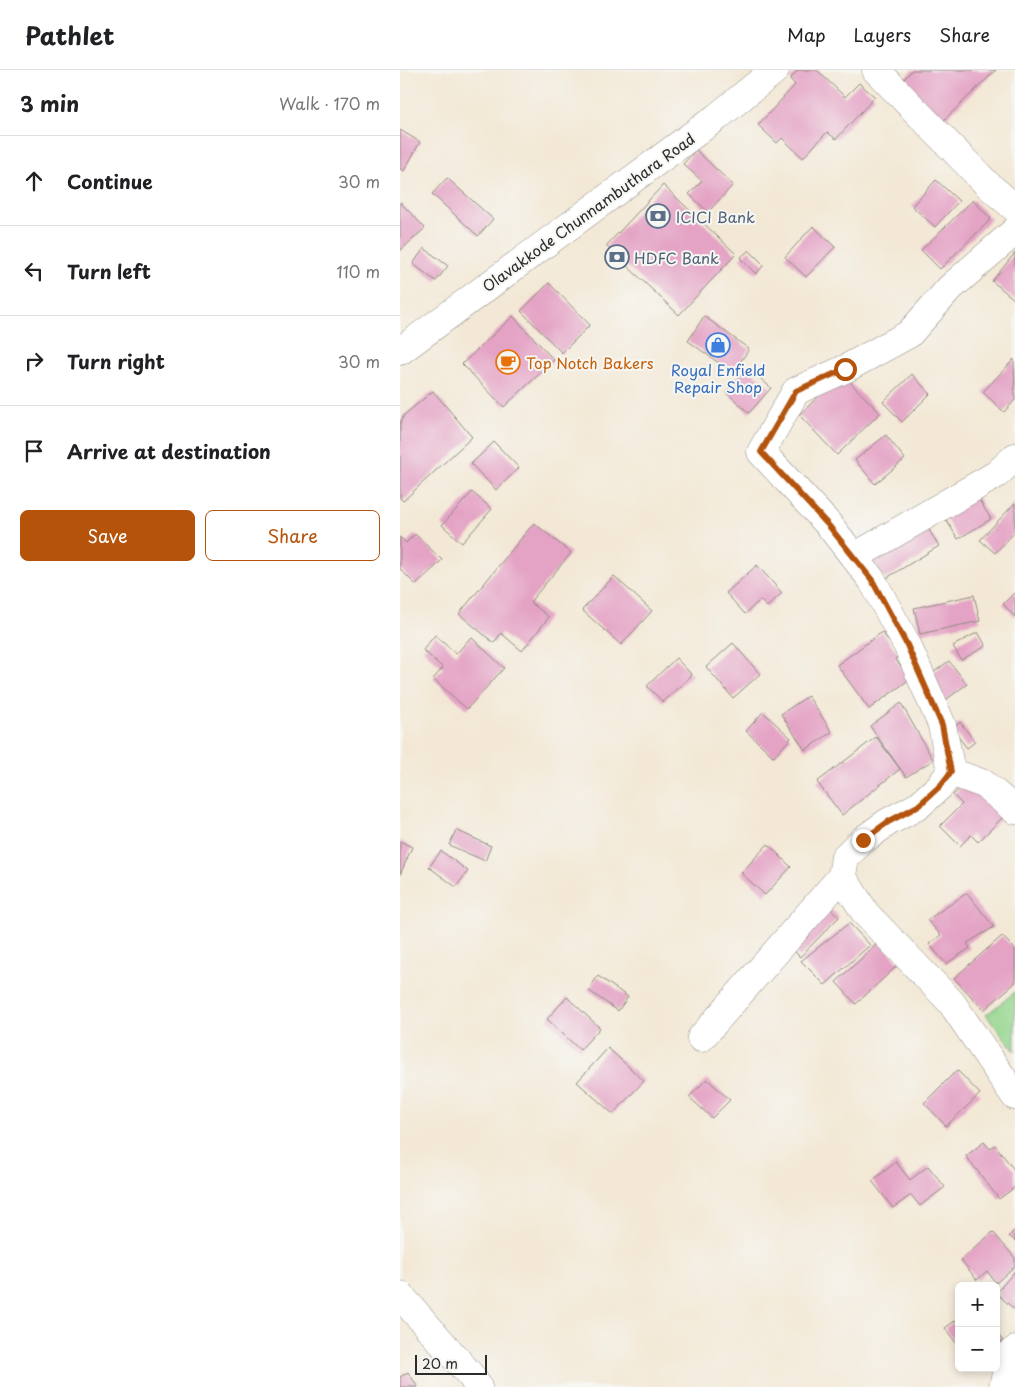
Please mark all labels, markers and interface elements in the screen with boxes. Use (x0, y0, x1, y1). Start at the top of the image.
text: Pathlet (25, 17, 115, 53)
text: Map (787, 21, 826, 48)
text: Layers (854, 21, 911, 48)
text: Share (939, 21, 990, 48)
text: 3 min (20, 87, 79, 119)
text: Walk · 170 m (279, 91, 380, 115)
street label: Olavakkode Chunnambuthara Road (477, 127, 699, 297)
icon: ahead (20, 167, 48, 195)
text: Continue (67, 167, 153, 195)
text: 30 m (338, 169, 380, 193)
bank icon: ICICI Bank (645, 203, 671, 229)
place label: ICICI Bank (676, 205, 755, 228)
bank icon: HDFC Bank (604, 244, 630, 270)
place label: HDFC Bank (634, 246, 719, 269)
icon: left (20, 257, 48, 285)
text: Turn left (67, 257, 151, 285)
text: 110 m (337, 259, 380, 283)
shop icon: Royal Enfield Repair Shop (705, 332, 731, 358)
icon: right (20, 347, 48, 375)
text: Turn right (67, 347, 165, 375)
text: 30 m (338, 349, 380, 373)
cafe icon: Top Notch Bakers (495, 349, 521, 375)
place label: Top Notch Bakers (526, 351, 654, 374)
place label: Royal Enfield Repair Shop (671, 358, 765, 398)
route start (834, 358, 857, 381)
icon: arrive (20, 437, 48, 465)
text: Arrive at destination (67, 437, 271, 465)
button: Save (20, 510, 195, 561)
button: Share (205, 510, 380, 561)
route end (852, 829, 875, 852)
map controls (955, 1282, 1000, 1372)
button: + (955, 1282, 1000, 1327)
button: − (955, 1327, 1000, 1372)
scale bar (415, 1352, 488, 1375)
text: 20 m (422, 1353, 458, 1374)

